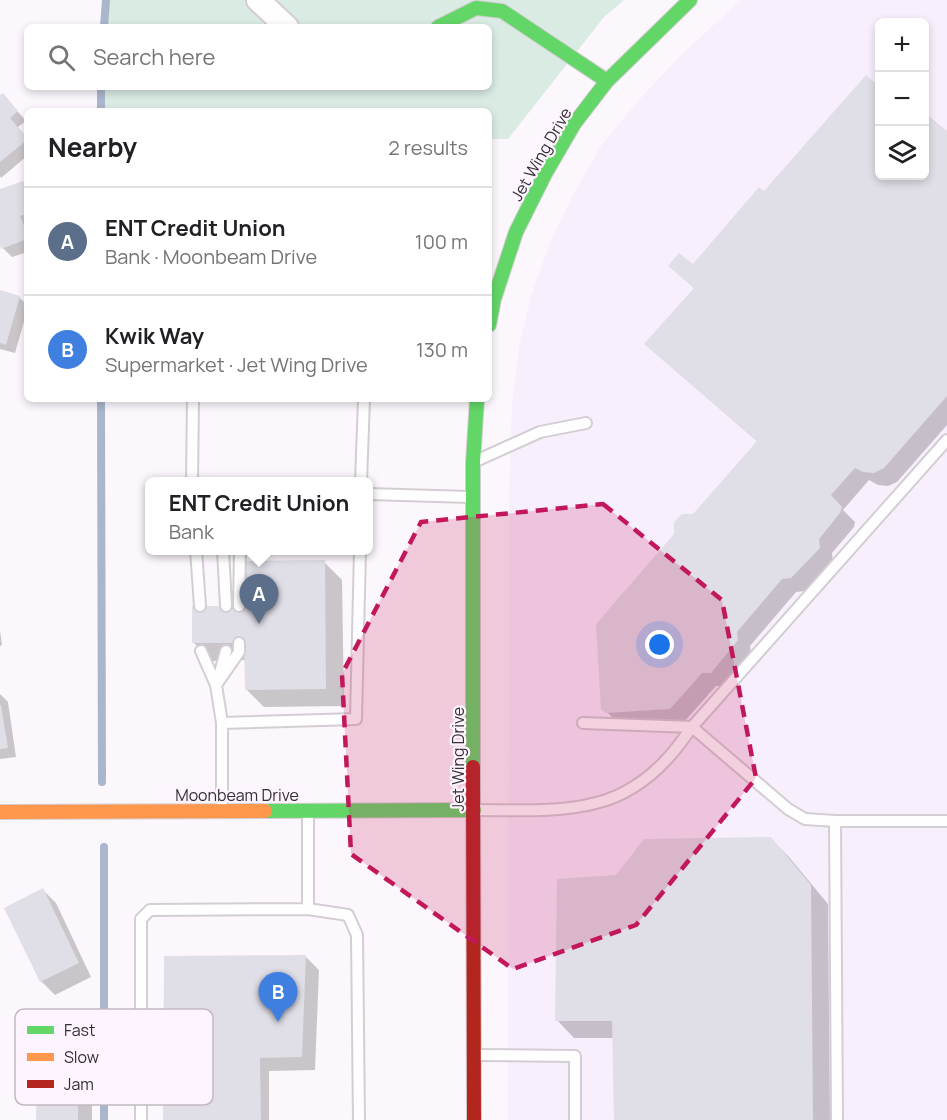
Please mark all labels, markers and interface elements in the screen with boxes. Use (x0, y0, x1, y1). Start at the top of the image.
map controls (875, 18, 929, 180)
button: + (875, 18, 929, 72)
search box (24, 24, 492, 90)
icon: search (45, 41, 78, 74)
text: Search here (93, 42, 215, 72)
button: − (875, 72, 929, 126)
street label: Jet Wing Drive (505, 103, 577, 205)
button: layers (875, 126, 929, 180)
text: Nearby (48, 129, 137, 165)
text: 2 results (388, 134, 468, 161)
text: ENT Credit Union (105, 213, 286, 243)
text: A (61, 228, 74, 255)
text: 100 m (415, 228, 468, 255)
text: Bank · Moonbeam Drive (105, 243, 317, 270)
text: Kwik Way (105, 321, 204, 351)
text: B (61, 336, 74, 363)
text: 130 m (416, 336, 468, 363)
text: Supermarket · Jet Wing Drive (105, 351, 368, 378)
popup (145, 477, 373, 555)
text: ENT Credit Union (169, 488, 349, 518)
text: Bank (169, 518, 214, 545)
pin: A (240, 574, 278, 624)
your location (645, 630, 674, 659)
street label: Jet Wing Drive (447, 707, 469, 811)
street label: Moonbeam Drive (175, 784, 299, 806)
pin: B (258, 972, 298, 1022)
legend (15, 1009, 213, 1105)
text: Fast (64, 1019, 95, 1041)
text: Slow (64, 1046, 99, 1068)
text: Jam (64, 1073, 94, 1095)

